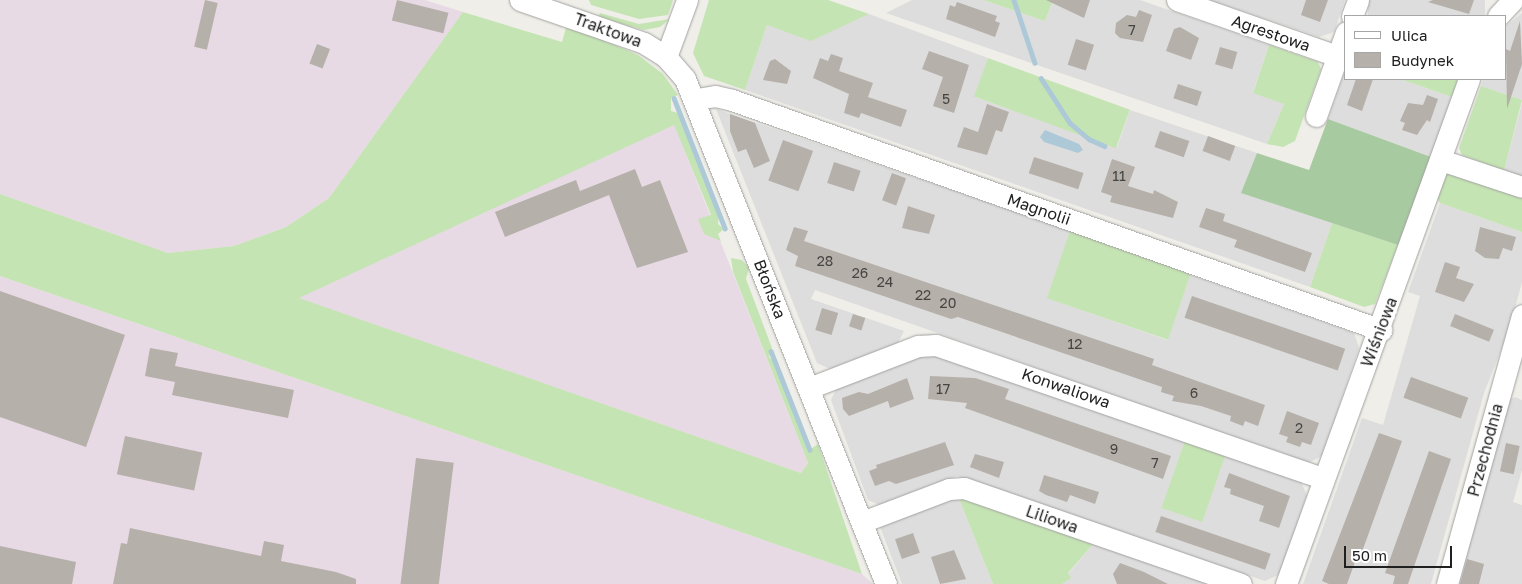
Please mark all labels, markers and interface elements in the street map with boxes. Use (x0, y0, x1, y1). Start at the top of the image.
street label: Traktowa (572, 9, 644, 51)
street label: Agrestowa (1229, 11, 1313, 55)
legend (1344, 15, 1507, 80)
house number: 7 (1128, 22, 1136, 38)
text: Ulica (1391, 26, 1427, 44)
text: Budynek (1391, 51, 1454, 69)
house number: 5 (942, 91, 950, 107)
house number: 11 (1112, 168, 1126, 184)
street label: Magnolii (1005, 189, 1073, 229)
house number: 28 (817, 253, 833, 269)
street label: Błońska (750, 257, 790, 321)
house number: 26 (852, 265, 868, 281)
house number: 24 (877, 274, 893, 290)
house number: 22 (915, 287, 931, 303)
street label: Wiśniowa (1357, 294, 1401, 370)
house number: 20 (940, 295, 956, 311)
house number: 12 (1068, 336, 1082, 352)
street label: Konwaliowa (1019, 364, 1113, 412)
house number: 17 (936, 381, 950, 397)
house number: 6 (1190, 385, 1198, 401)
street label: Przechodnia (1463, 401, 1507, 499)
house number: 2 (1295, 420, 1303, 436)
house number: 9 (1110, 441, 1118, 457)
house number: 7 (1151, 455, 1159, 471)
street label: Liliowa (1023, 501, 1081, 537)
scale bar (1347, 536, 1454, 568)
text: 50 m (1352, 546, 1387, 564)

